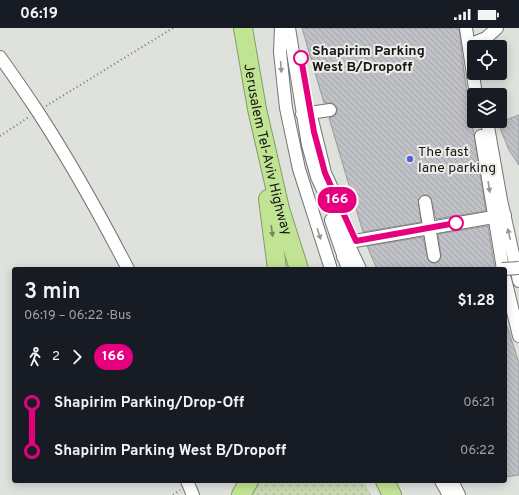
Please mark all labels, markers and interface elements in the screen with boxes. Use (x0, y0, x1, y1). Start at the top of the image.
text: 06:19 (20, 5, 58, 24)
map controls (467, 40, 507, 128)
button: locate (467, 40, 507, 80)
place label: Shapirim Parking West B/Dropoff (312, 43, 425, 76)
marker: Shapirim Parking West B/Dropoff (293, 50, 309, 66)
one-way arrow (278, 61, 285, 73)
street label: Jerusalem Tel-Aviv Highway (239, 63, 295, 238)
button: layers (467, 88, 507, 128)
place label: The fast lane parking (418, 144, 496, 177)
marker: The fast lane parking (405, 154, 415, 164)
one-way arrow (486, 181, 492, 193)
line badge: 166 (314, 187, 360, 213)
text: 166 (326, 191, 348, 208)
unlabelled marker (448, 215, 464, 231)
one-way arrow (269, 225, 276, 237)
one-way arrow (506, 228, 512, 241)
one-way arrow (317, 229, 323, 241)
text: 3 min (24, 279, 80, 306)
text: $1.28 (458, 292, 495, 311)
text: 06:19 – 06:22 · Bus (24, 308, 131, 324)
icon: walk (24, 346, 46, 368)
icon: forward (66, 346, 88, 368)
text: 166 (102, 348, 125, 365)
text: 2 (52, 349, 60, 365)
text: Shapirim Parking/Drop-Off (54, 394, 244, 413)
text: 06:21 (463, 395, 495, 411)
text: Shapirim Parking West B/Dropoff (54, 442, 286, 461)
text: 06:22 (460, 443, 495, 459)

